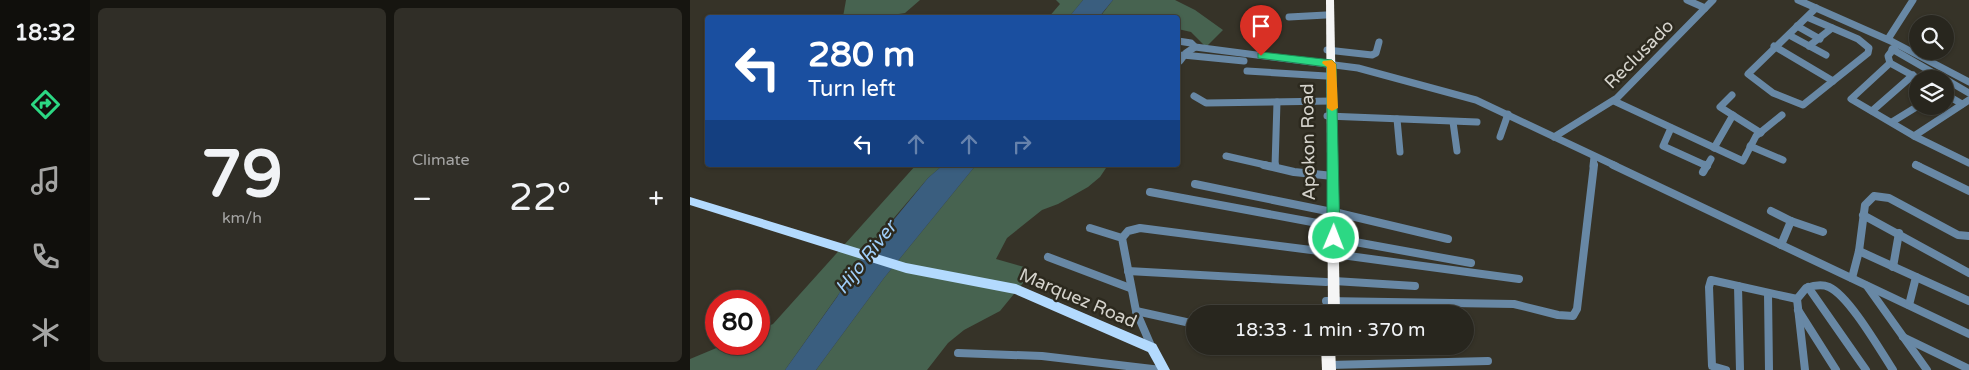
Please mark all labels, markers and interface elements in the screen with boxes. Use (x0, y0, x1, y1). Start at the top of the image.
pin (1240, 5, 1282, 56)
icon: arrive (1247, 12, 1275, 40)
street label: Reclusado (1600, 15, 1678, 93)
map controls (1909, 15, 1954, 115)
button: search (1909, 15, 1954, 60)
text: 18:32 (15, 20, 75, 46)
text: 280 m (808, 34, 915, 76)
icon: left (725, 35, 790, 100)
button: layers (1909, 70, 1954, 115)
text: Turn left (808, 76, 896, 102)
street label: Apokon Road (1296, 83, 1320, 201)
icon: directions (28, 87, 63, 122)
icon: left (849, 130, 877, 158)
icon: ahead (902, 130, 930, 158)
icon: ahead (955, 130, 983, 158)
icon: right (1008, 130, 1036, 158)
text: 79 (201, 136, 283, 215)
text: Climate (412, 150, 470, 170)
icon: music (28, 163, 63, 198)
text: 22° (509, 175, 571, 221)
text: − (412, 182, 432, 216)
text: + (648, 182, 664, 216)
text: km/h (222, 208, 262, 228)
position arrow (1307, 211, 1359, 263)
water label: Hijo River (831, 215, 903, 298)
icon: phone (28, 239, 63, 274)
street label: Marquez Road (1016, 263, 1140, 333)
speed limit sign: 80 (705, 290, 770, 355)
icon: climate (28, 315, 63, 350)
text: 18:33 · 1 min · 370 m (1234, 319, 1426, 341)

